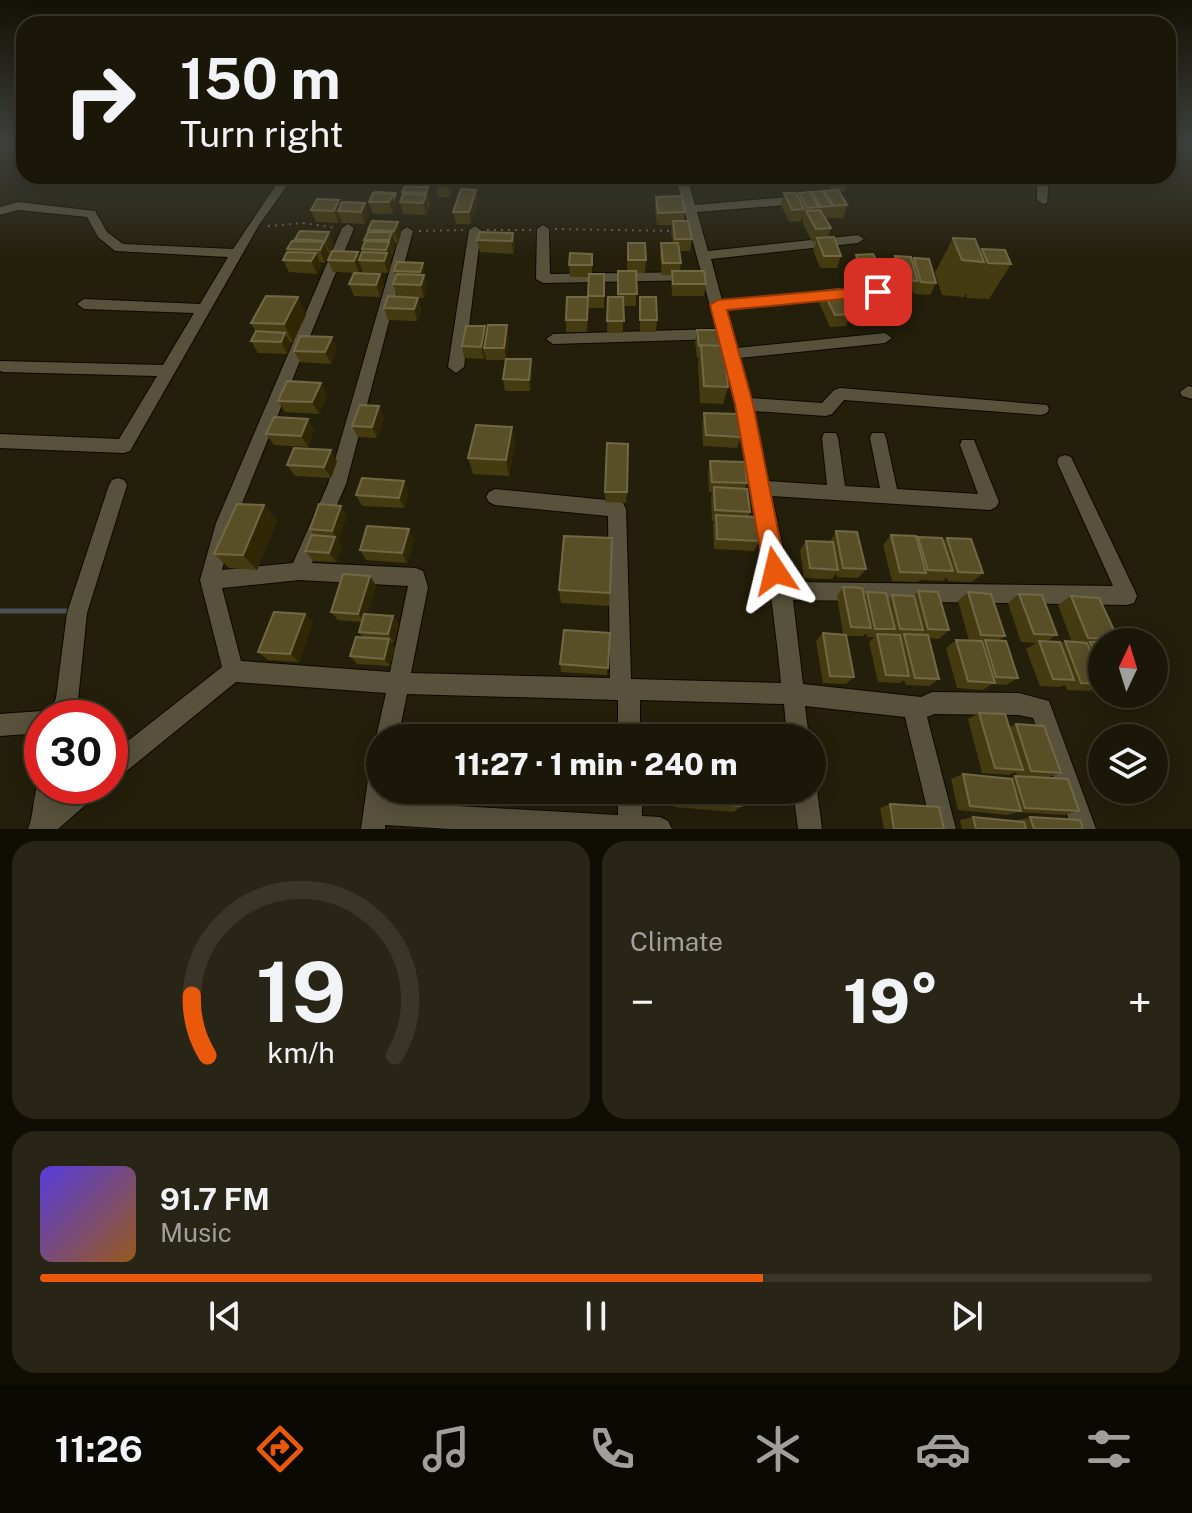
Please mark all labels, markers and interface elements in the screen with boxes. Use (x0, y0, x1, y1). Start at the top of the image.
text: 150 m (180, 46, 341, 112)
icon: right (48, 48, 152, 152)
text: Turn right (180, 113, 343, 155)
pin (844, 258, 912, 326)
icon: arrive (856, 270, 900, 314)
position arrow (733, 529, 817, 613)
north arrow (1088, 628, 1168, 708)
map controls (1088, 628, 1168, 804)
speed limit sign: 30 (24, 700, 128, 804)
button: layers (1088, 724, 1168, 804)
text: 11:27 · 1 min · 240 m (454, 746, 738, 782)
text: Climate (630, 926, 723, 957)
text: 19 (256, 943, 346, 1041)
text: 19° (843, 966, 939, 1037)
text: − (630, 976, 654, 1028)
text: + (1128, 976, 1152, 1028)
text: km/h (267, 1036, 335, 1069)
text: 91.7 FM (160, 1181, 270, 1217)
text: Music (160, 1217, 232, 1248)
icon: previous (203, 1294, 247, 1338)
icon: pause (574, 1294, 618, 1338)
icon: next (945, 1294, 989, 1338)
icon: directions (252, 1421, 308, 1477)
icon: music (418, 1421, 474, 1477)
icon: phone (584, 1421, 640, 1477)
icon: climate (750, 1421, 806, 1477)
icon: car (915, 1421, 971, 1477)
icon: filters (1081, 1421, 1137, 1477)
text: 11:26 (55, 1428, 143, 1470)

